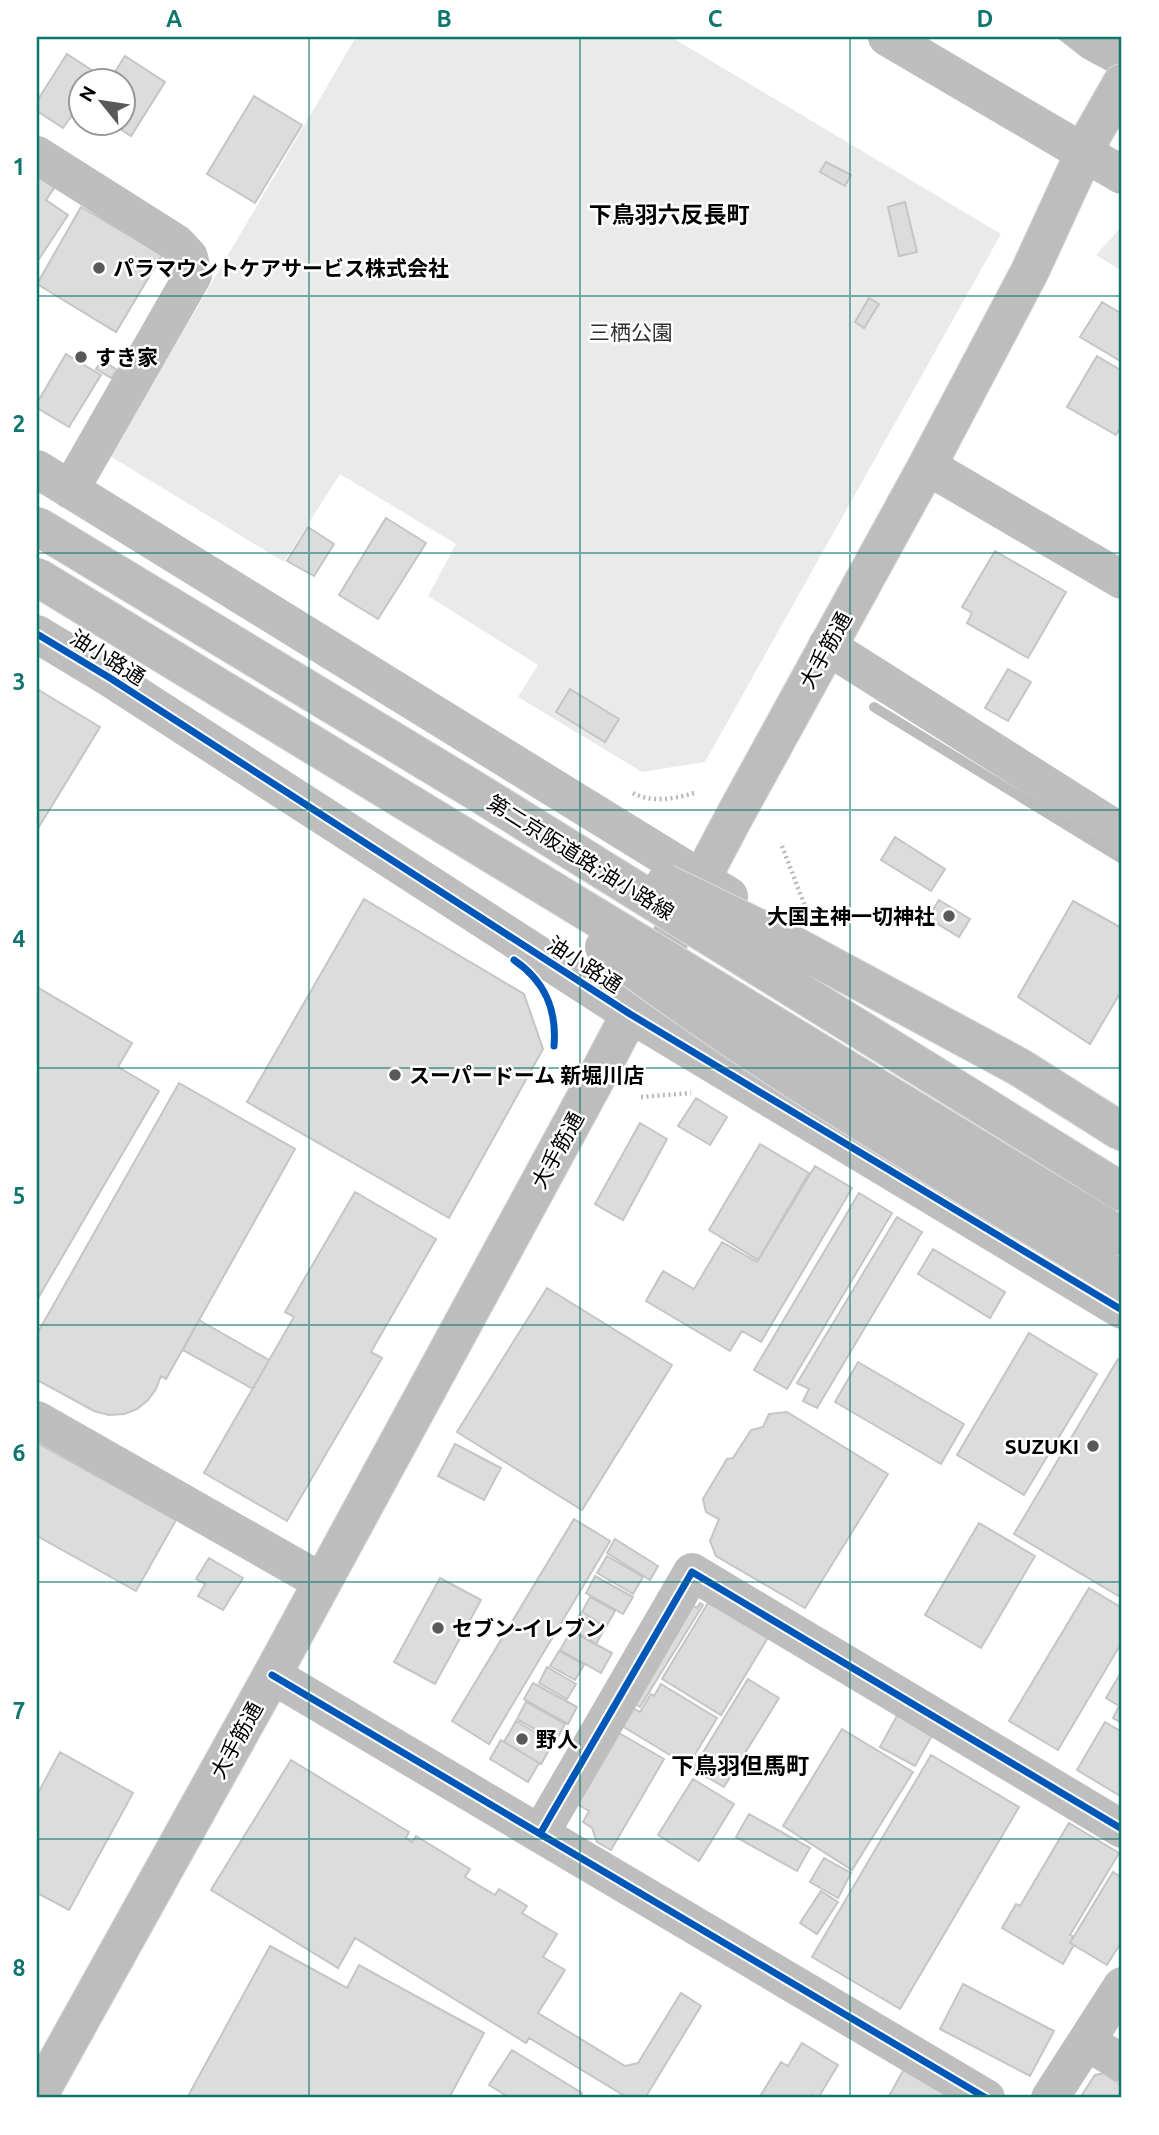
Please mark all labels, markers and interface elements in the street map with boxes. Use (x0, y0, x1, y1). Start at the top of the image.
text: A (166, 6, 182, 31)
text: B (436, 6, 452, 31)
text: C (708, 6, 723, 31)
text: D (977, 6, 993, 31)
north arrow (66, 66, 136, 136)
text: N (74, 82, 100, 105)
text: 1 (13, 154, 25, 179)
district label: 下鳥羽六反長町 (589, 202, 750, 227)
place label: パラマウントケアサービス株式会社 (113, 256, 449, 280)
marker: パラマウントケアサービス株式会社 (91, 260, 107, 276)
park label: 三栖公園 (589, 320, 673, 344)
place label: すき家 (95, 345, 158, 369)
marker: すき家 (73, 349, 89, 365)
text: 2 (13, 411, 25, 436)
street label: 大手筋通 (794, 607, 856, 693)
street label: 油小路通 (66, 625, 150, 689)
text: 3 (13, 669, 25, 694)
street label: 第二京阪道路;油小路線 (483, 790, 679, 924)
place label: 大国主神一切神社 (767, 904, 935, 928)
marker: 大国主神一切神社 (941, 908, 957, 924)
text: 4 (13, 926, 26, 951)
street label: 油小路通 (543, 931, 627, 997)
place label: スーパードーム 新堀川店 (409, 1063, 644, 1087)
marker: スーパードーム 新堀川店 (387, 1067, 403, 1083)
street label: 大手筋通 (526, 1107, 588, 1193)
text: 5 (13, 1183, 25, 1208)
place label: SUZUKI (1005, 1434, 1079, 1458)
marker: SUZUKI (1085, 1438, 1101, 1454)
text: 6 (13, 1440, 26, 1465)
place label: セブン-イレブン (452, 1616, 606, 1640)
marker: セブン-イレブン (430, 1620, 446, 1636)
street label: 大手筋通 (205, 1697, 267, 1783)
text: 7 (13, 1698, 25, 1723)
place label: 野人 (536, 1727, 578, 1751)
marker: 野人 (514, 1731, 530, 1747)
district label: 下鳥羽但馬町 (671, 1753, 809, 1778)
text: 8 (13, 1955, 25, 1980)

